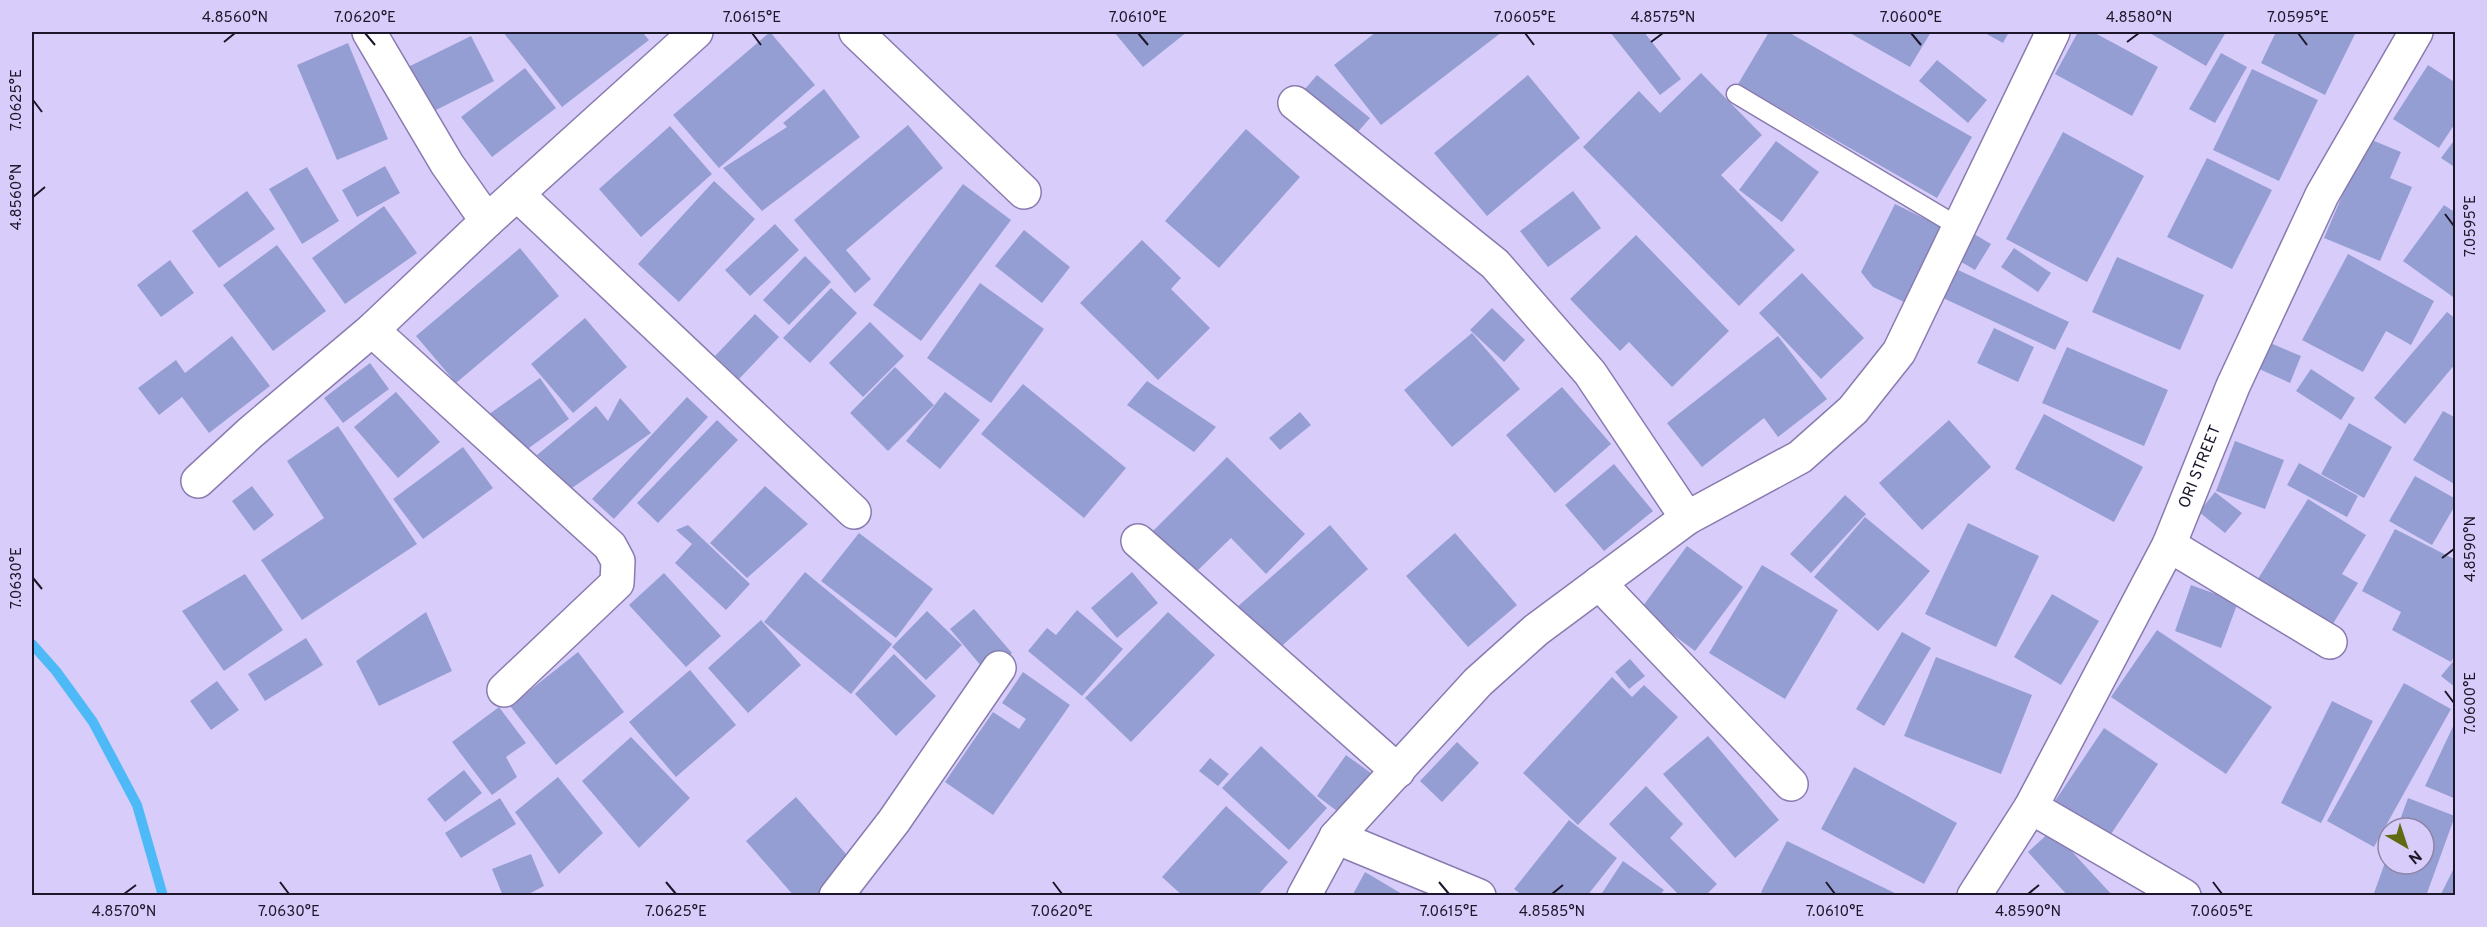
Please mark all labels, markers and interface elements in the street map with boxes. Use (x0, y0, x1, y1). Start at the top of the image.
text: 4.8560°N (202, 9, 268, 28)
text: 7.0620°E (334, 9, 396, 28)
text: 7.0615°E (723, 9, 781, 28)
text: 7.0610°E (1109, 9, 1167, 28)
text: 7.0605°E (1494, 9, 1556, 28)
text: 4.8575°N (1631, 9, 1695, 28)
text: 7.0600°E (1880, 9, 1942, 28)
text: 4.8580°N (2106, 9, 2172, 28)
text: 7.0595°E (2267, 9, 2329, 28)
text: 7.0625°E (8, 69, 27, 131)
text: 4.8560°N (8, 164, 27, 230)
text: 7.0595°E (2462, 195, 2481, 257)
street label: ORI STREET (2175, 422, 2226, 512)
text: 4.8590°N (2462, 516, 2481, 582)
text: 7.0630°E (8, 547, 27, 609)
text: 7.0600°E (2462, 672, 2481, 734)
north arrow (2376, 816, 2436, 876)
text: N (2403, 845, 2425, 867)
text: 4.8570°N (92, 903, 156, 922)
text: 7.0630°E (258, 903, 320, 922)
text: 7.0625°E (645, 903, 707, 922)
text: 7.0620°E (1031, 903, 1093, 922)
text: 7.0615°E (1420, 903, 1478, 922)
text: 4.8585°N (1519, 903, 1585, 922)
text: 7.0610°E (1806, 903, 1864, 922)
text: 4.8590°N (1995, 903, 2061, 922)
text: 7.0605°E (2191, 903, 2253, 922)

